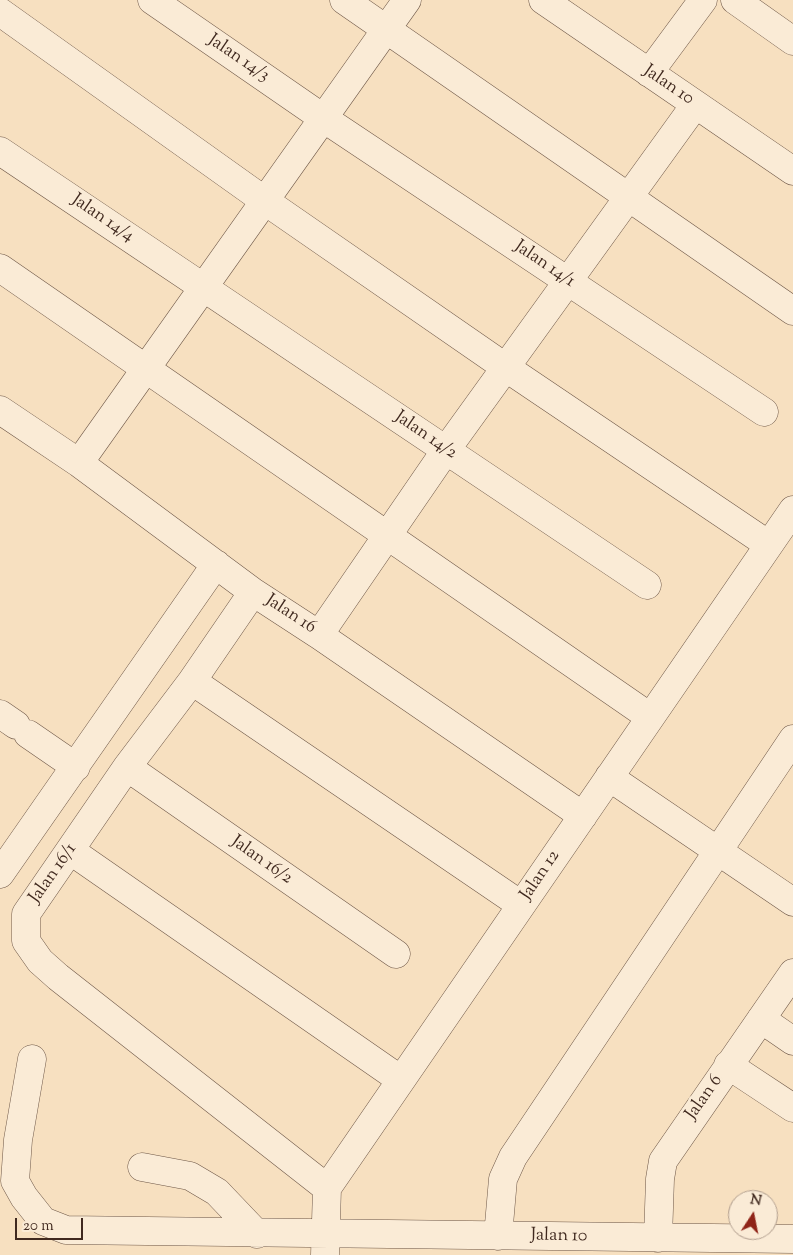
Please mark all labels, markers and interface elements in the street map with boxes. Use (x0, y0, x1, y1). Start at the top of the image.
street label: Jalan 14/3 (203, 30, 273, 88)
street label: Jalan 10 (638, 61, 698, 111)
street label: Jalan 14/4 (67, 190, 137, 248)
street label: Jalan 14/1 (509, 237, 579, 293)
street label: Jalan 14/2 (390, 407, 460, 465)
street label: Jalan 16 (260, 591, 320, 639)
street label: Jalan 16/2 (226, 832, 296, 890)
street label: Jalan 16/1 (26, 840, 82, 908)
street label: Jalan 12 (516, 847, 566, 905)
street label: Jalan 6 (682, 1071, 728, 1125)
north arrow (728, 1190, 778, 1240)
text: N (748, 1190, 763, 1212)
scale bar (18, 1208, 85, 1240)
text: 20 m (23, 1216, 54, 1237)
street label: Jalan 10 (530, 1226, 588, 1248)

